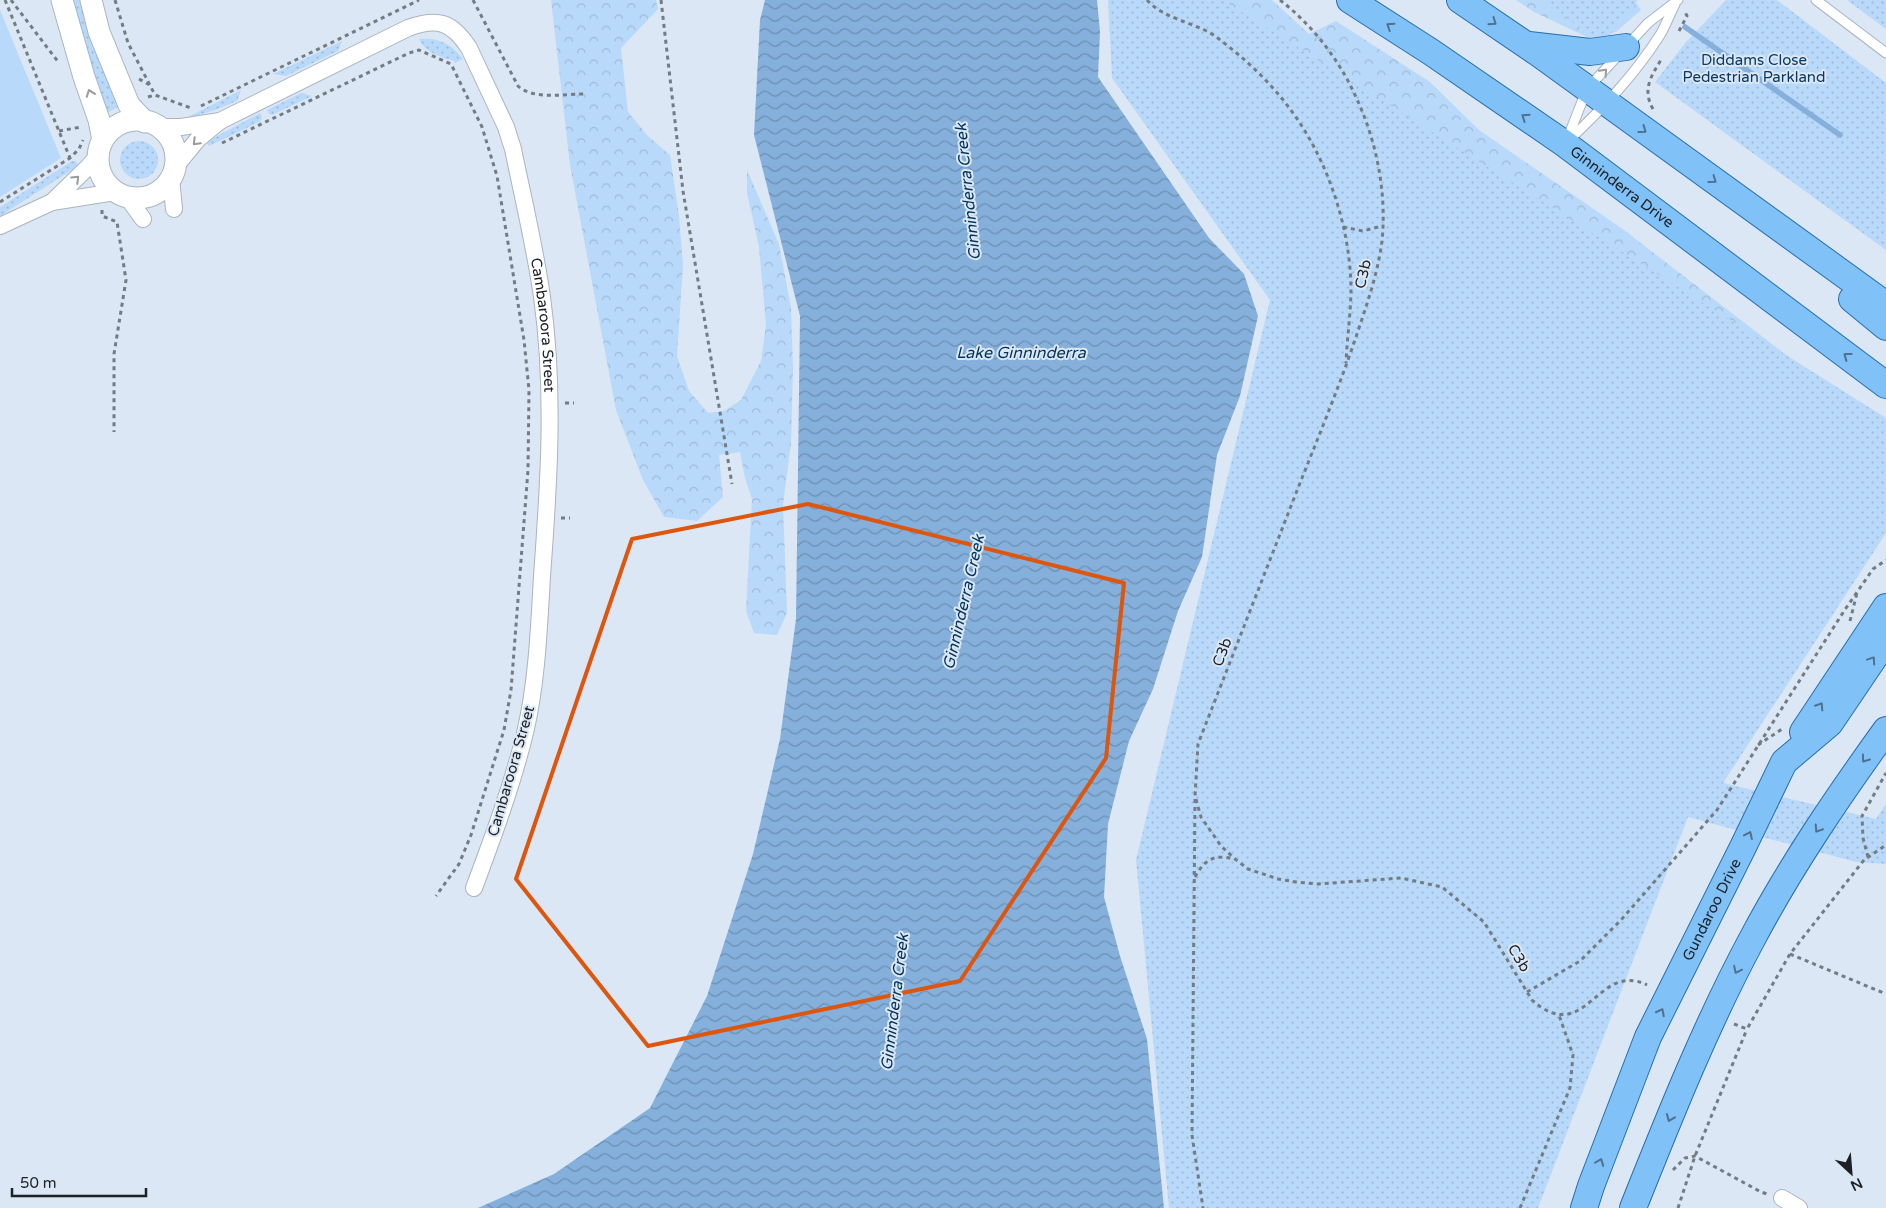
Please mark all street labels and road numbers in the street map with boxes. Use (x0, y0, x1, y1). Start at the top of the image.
street label: Ginninderra Drive (1567, 142, 1677, 232)
street label: Cambaroora Street (527, 256, 558, 393)
street label: C3b (1351, 258, 1375, 290)
street label: C3b (1208, 635, 1236, 669)
street label: Cambaroora Street (484, 703, 538, 838)
street label: Gundaroo Drive (1679, 855, 1745, 964)
street label: C3b (1504, 941, 1534, 975)

